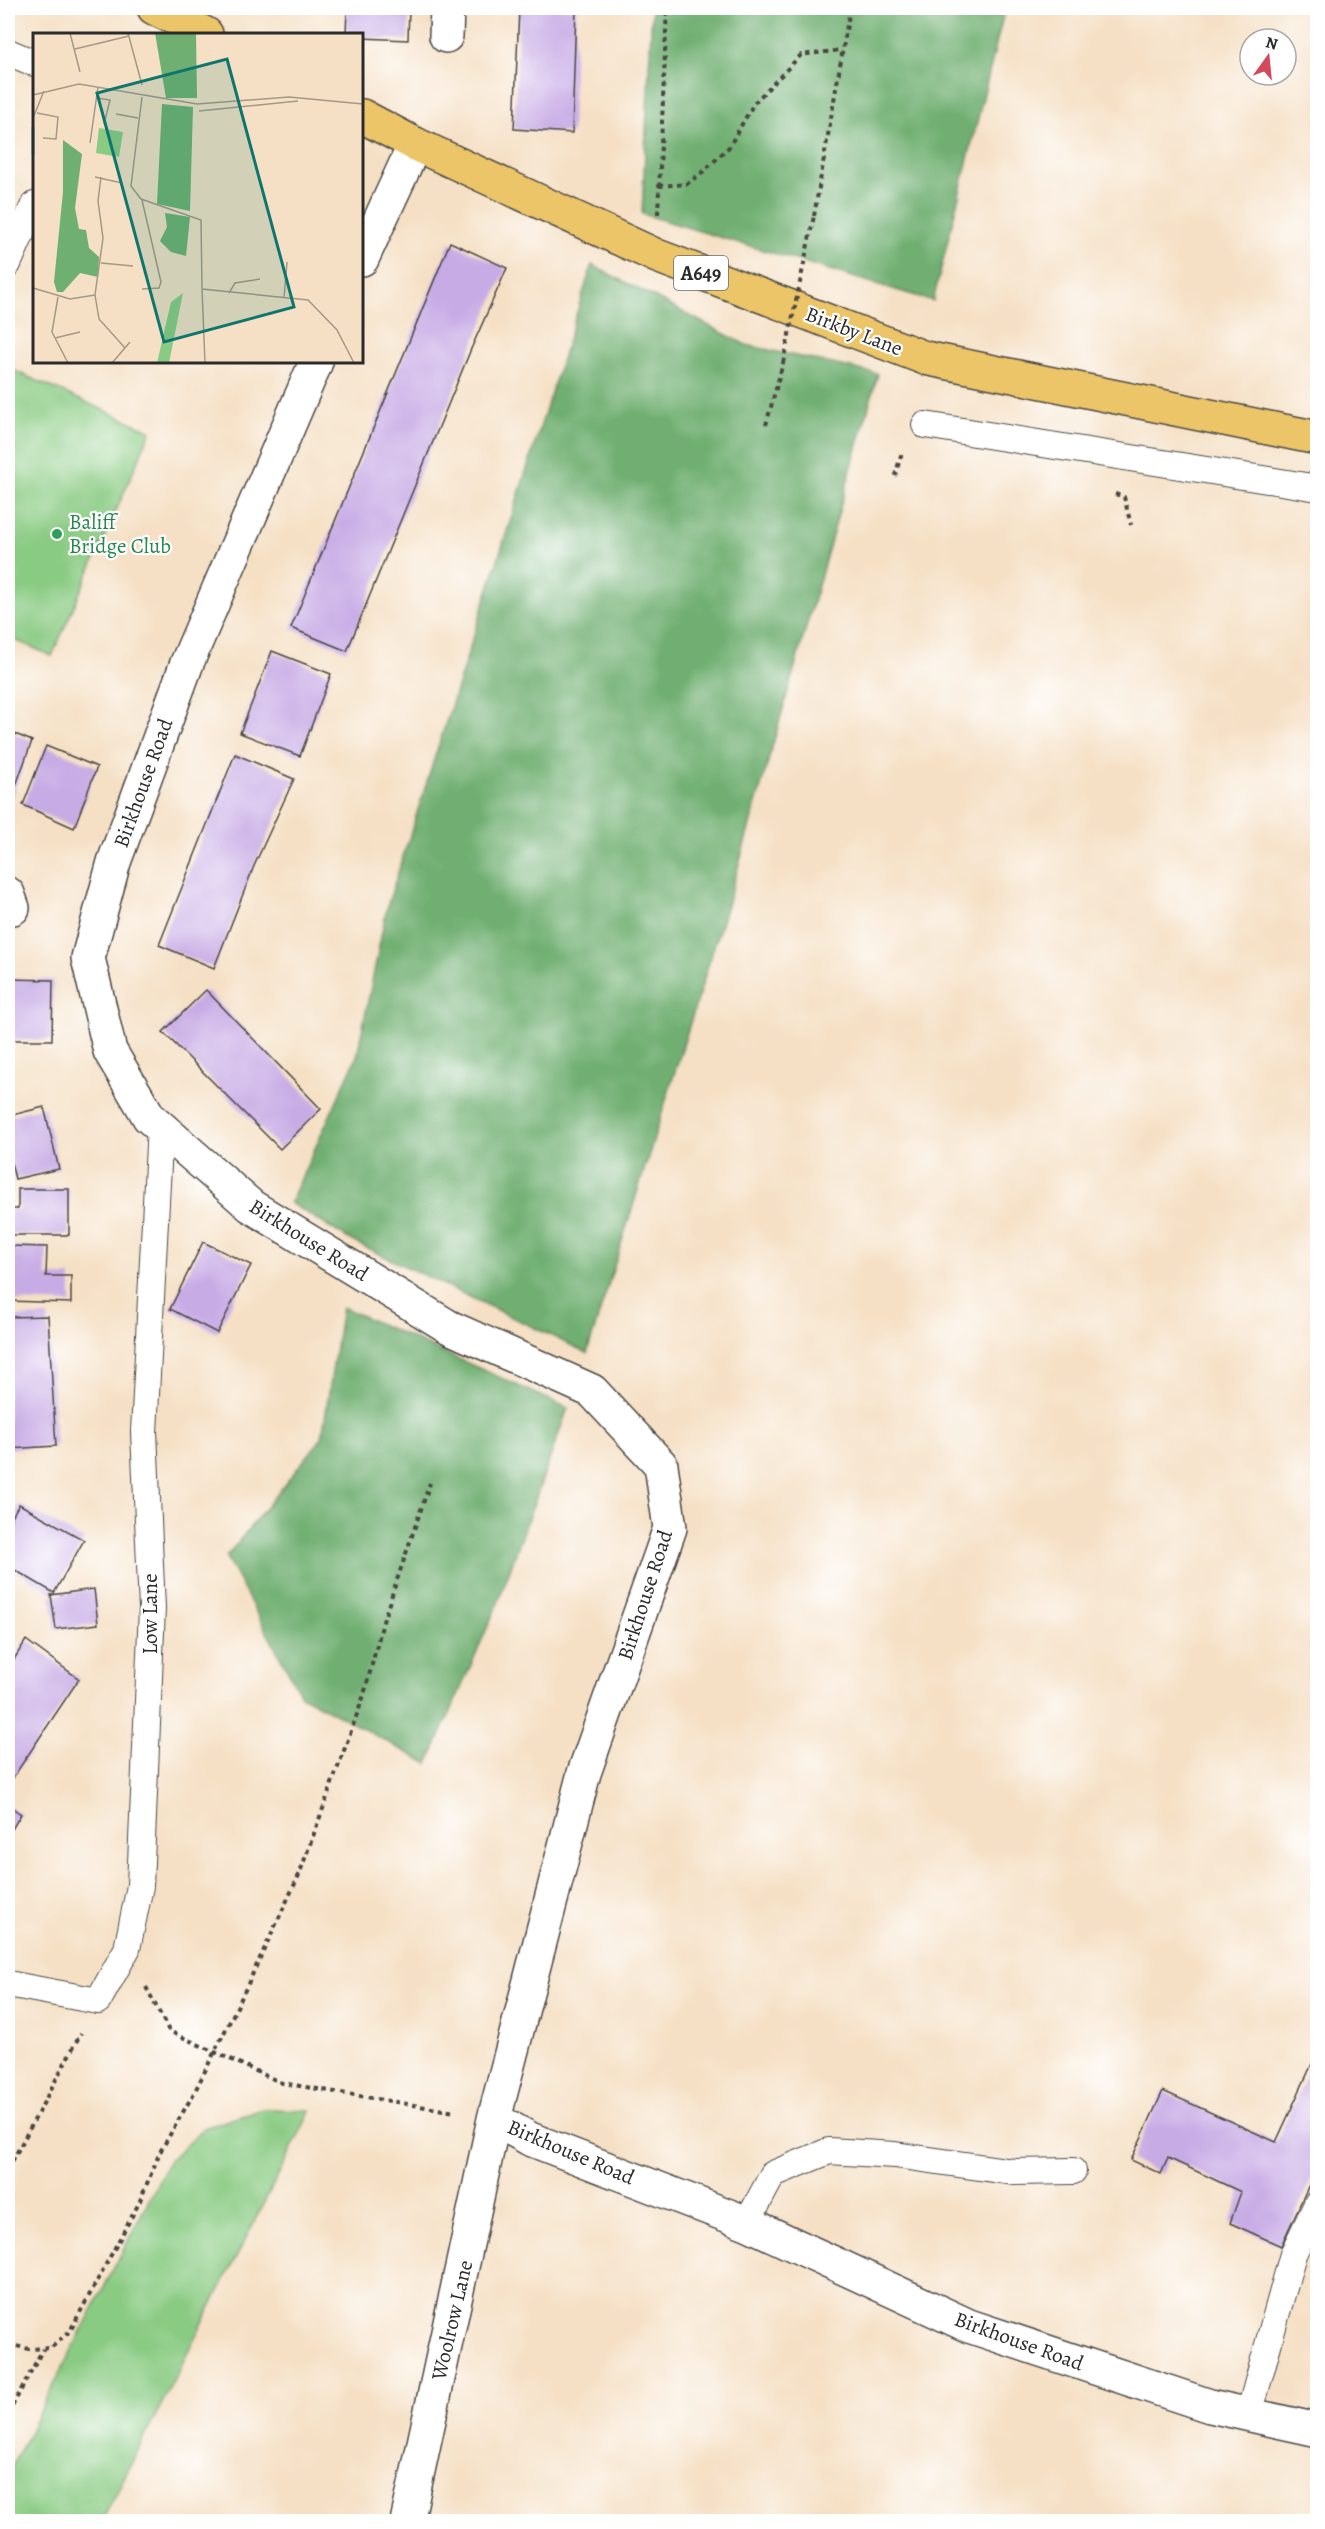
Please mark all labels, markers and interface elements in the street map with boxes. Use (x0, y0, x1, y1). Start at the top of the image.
north arrow (1238, 27, 1298, 87)
text: N (1263, 31, 1280, 56)
inset map (33, 33, 363, 363)
road number: A649 (674, 256, 728, 290)
street label: Birkby Lane (801, 300, 907, 362)
place label: Baliff Bridge Club (69, 508, 171, 560)
marker: Baliff Bridge Club (50, 527, 64, 541)
street label: Birkhouse Road (107, 714, 180, 851)
street label: Birkhouse Road (244, 1192, 374, 1288)
street label: Birkhouse Road (611, 1526, 679, 1664)
street label: Low Lane (136, 1573, 164, 1655)
street label: Birkhouse Road (503, 2113, 639, 2192)
street label: Woolrow Lane (424, 2257, 479, 2384)
street label: Birkhouse Road (951, 2305, 1088, 2378)

